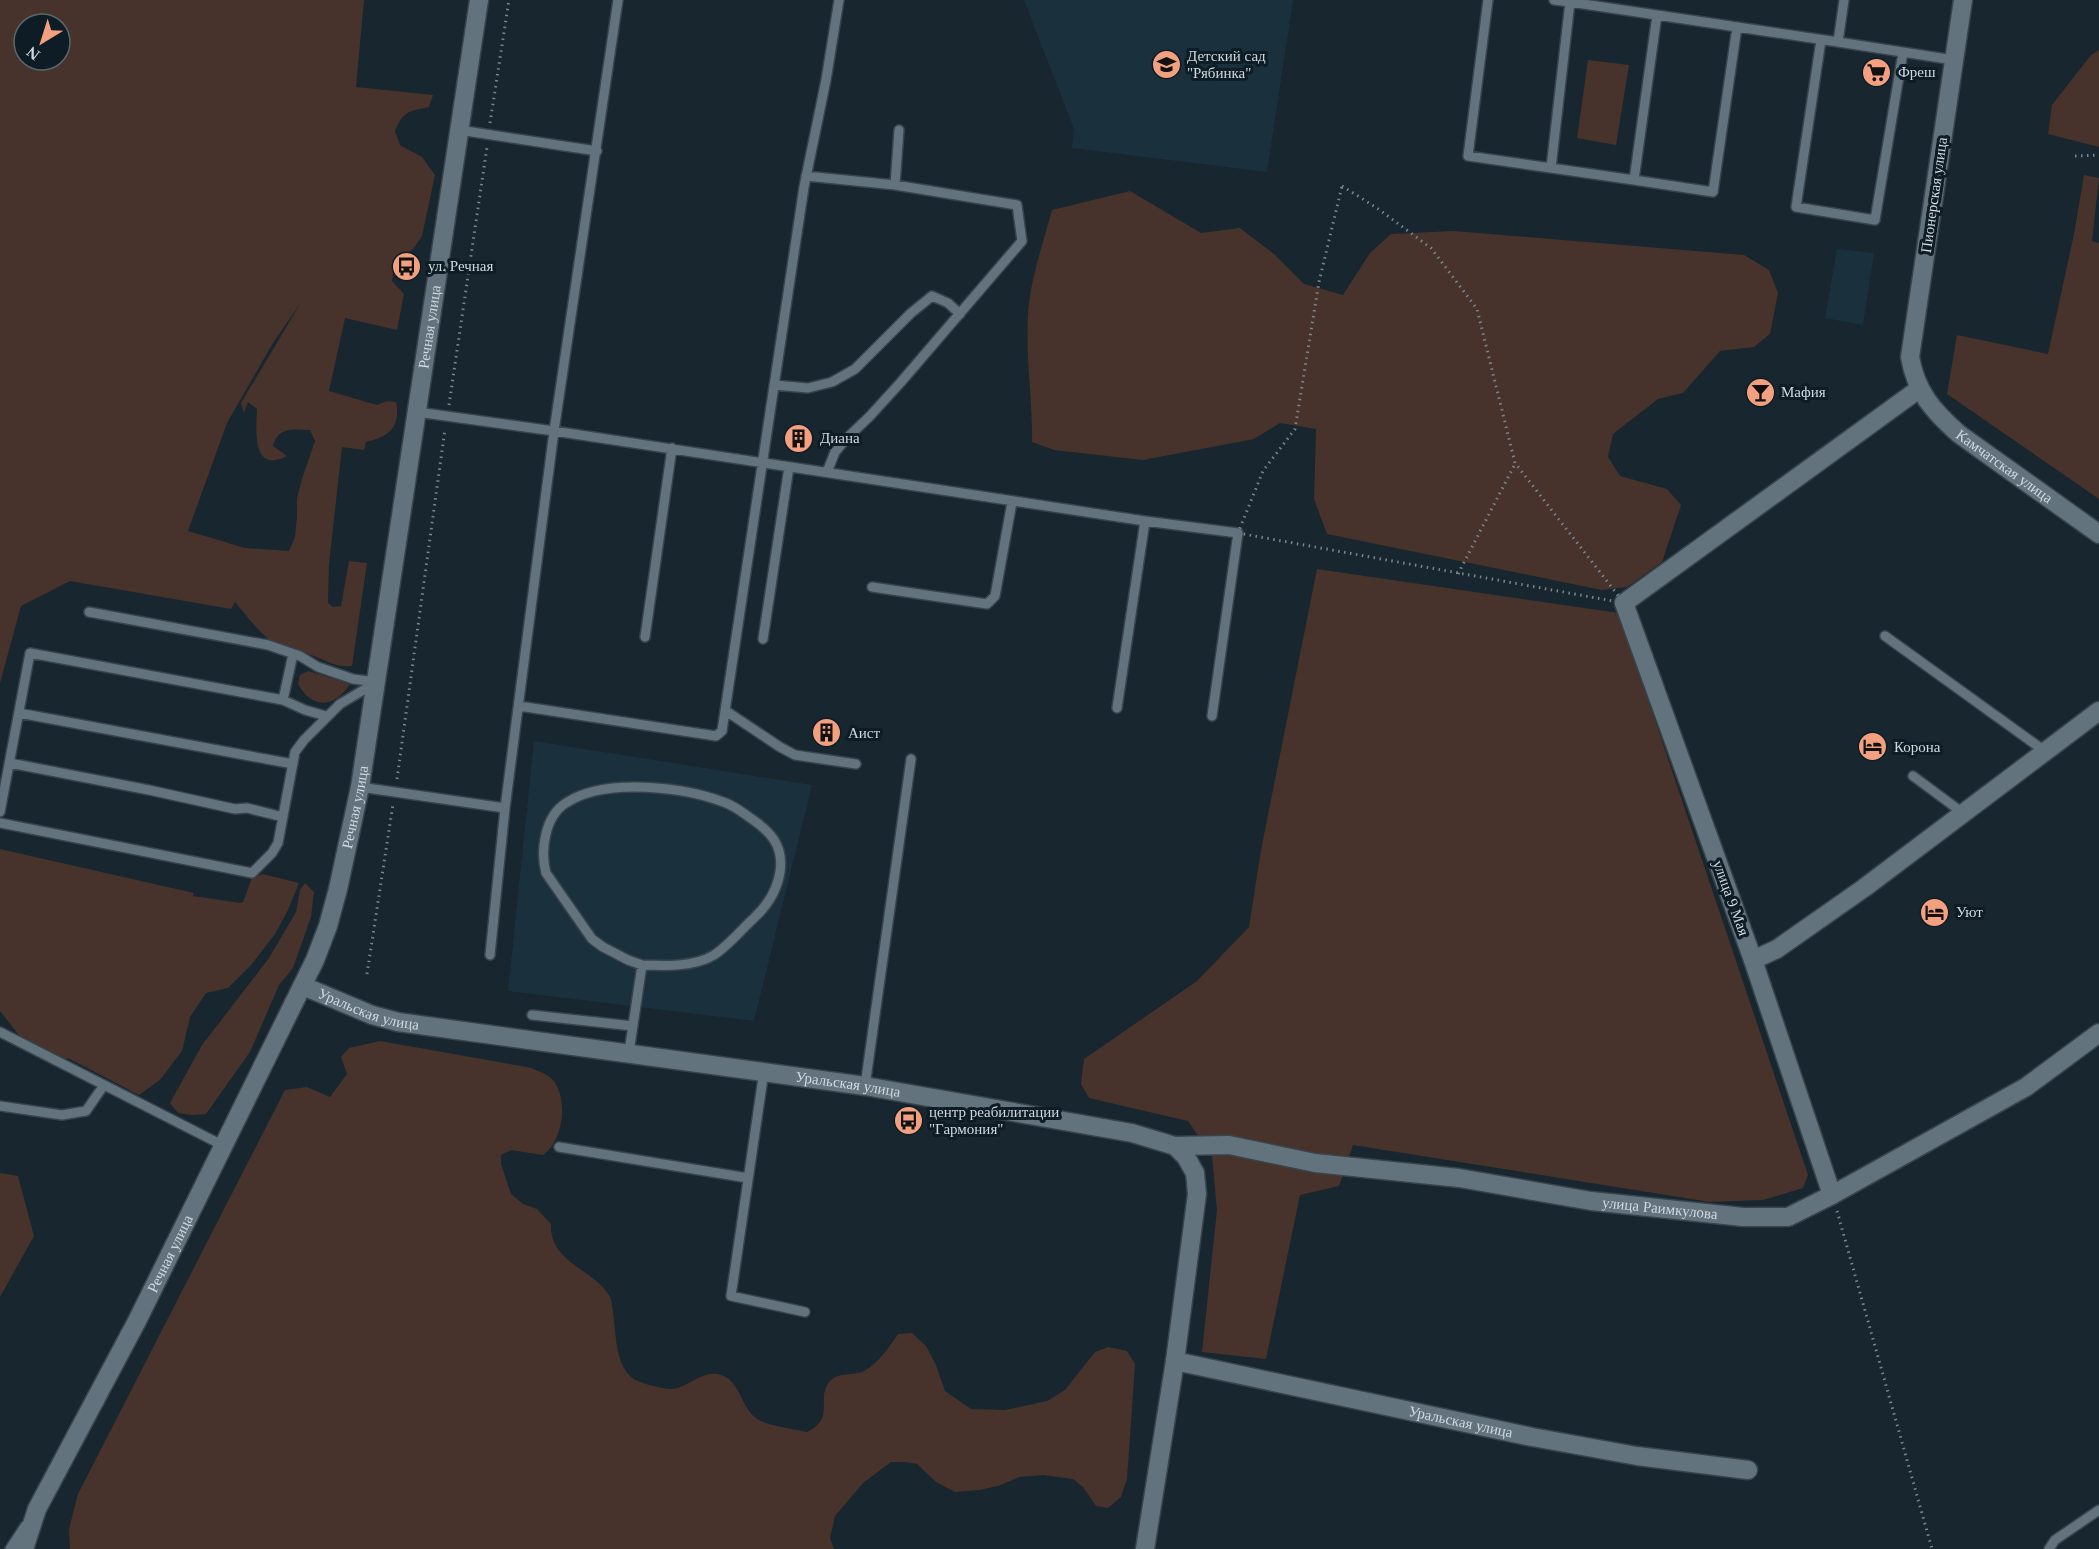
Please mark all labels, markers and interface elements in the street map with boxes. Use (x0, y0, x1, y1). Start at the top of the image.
north arrow (12, 12, 72, 72)
text: N (23, 43, 43, 64)
place label: Детский сад "Рябинка" (1187, 48, 1266, 81)
school or university icon: Детский сад "Рябинка" (1150, 49, 1182, 81)
supermarket icon: Фреш (1861, 56, 1893, 88)
place label: Фреш (1898, 64, 1936, 80)
street label: Пионерская улица (1918, 136, 1950, 254)
bus stop icon: ул. Речная (391, 250, 423, 282)
place label: ул. Речная (428, 258, 493, 274)
street label: Речная улица (415, 284, 444, 370)
bar icon: Мафия (1744, 376, 1776, 408)
place label: Мафия (1781, 384, 1826, 400)
building icon: Диана (783, 422, 815, 454)
street label: Камчатская улица (1953, 427, 2056, 506)
place label: Диана (820, 430, 860, 446)
building icon: Аист (811, 717, 843, 749)
place label: Аист (848, 725, 881, 741)
hotel icon: Корона (1857, 731, 1889, 763)
place label: Корона (1894, 739, 1941, 755)
street label: Речная улица (339, 764, 371, 850)
street label: улица 9 Мая (1710, 858, 1752, 938)
hotel icon: Уют (1919, 896, 1951, 928)
place label: Уют (1956, 904, 1983, 920)
street label: Уральская улица (316, 985, 420, 1033)
street label: Уральская улица (794, 1069, 902, 1100)
place label: центр реабилитации "Гармония" (929, 1104, 1059, 1137)
bus stop icon: центр реабилитации "Гармония" (892, 1105, 924, 1137)
street label: улица Раимкулова (1602, 1194, 1719, 1222)
street label: Речная улица (144, 1212, 196, 1295)
street label: Уральская улица (1407, 1403, 1514, 1441)

